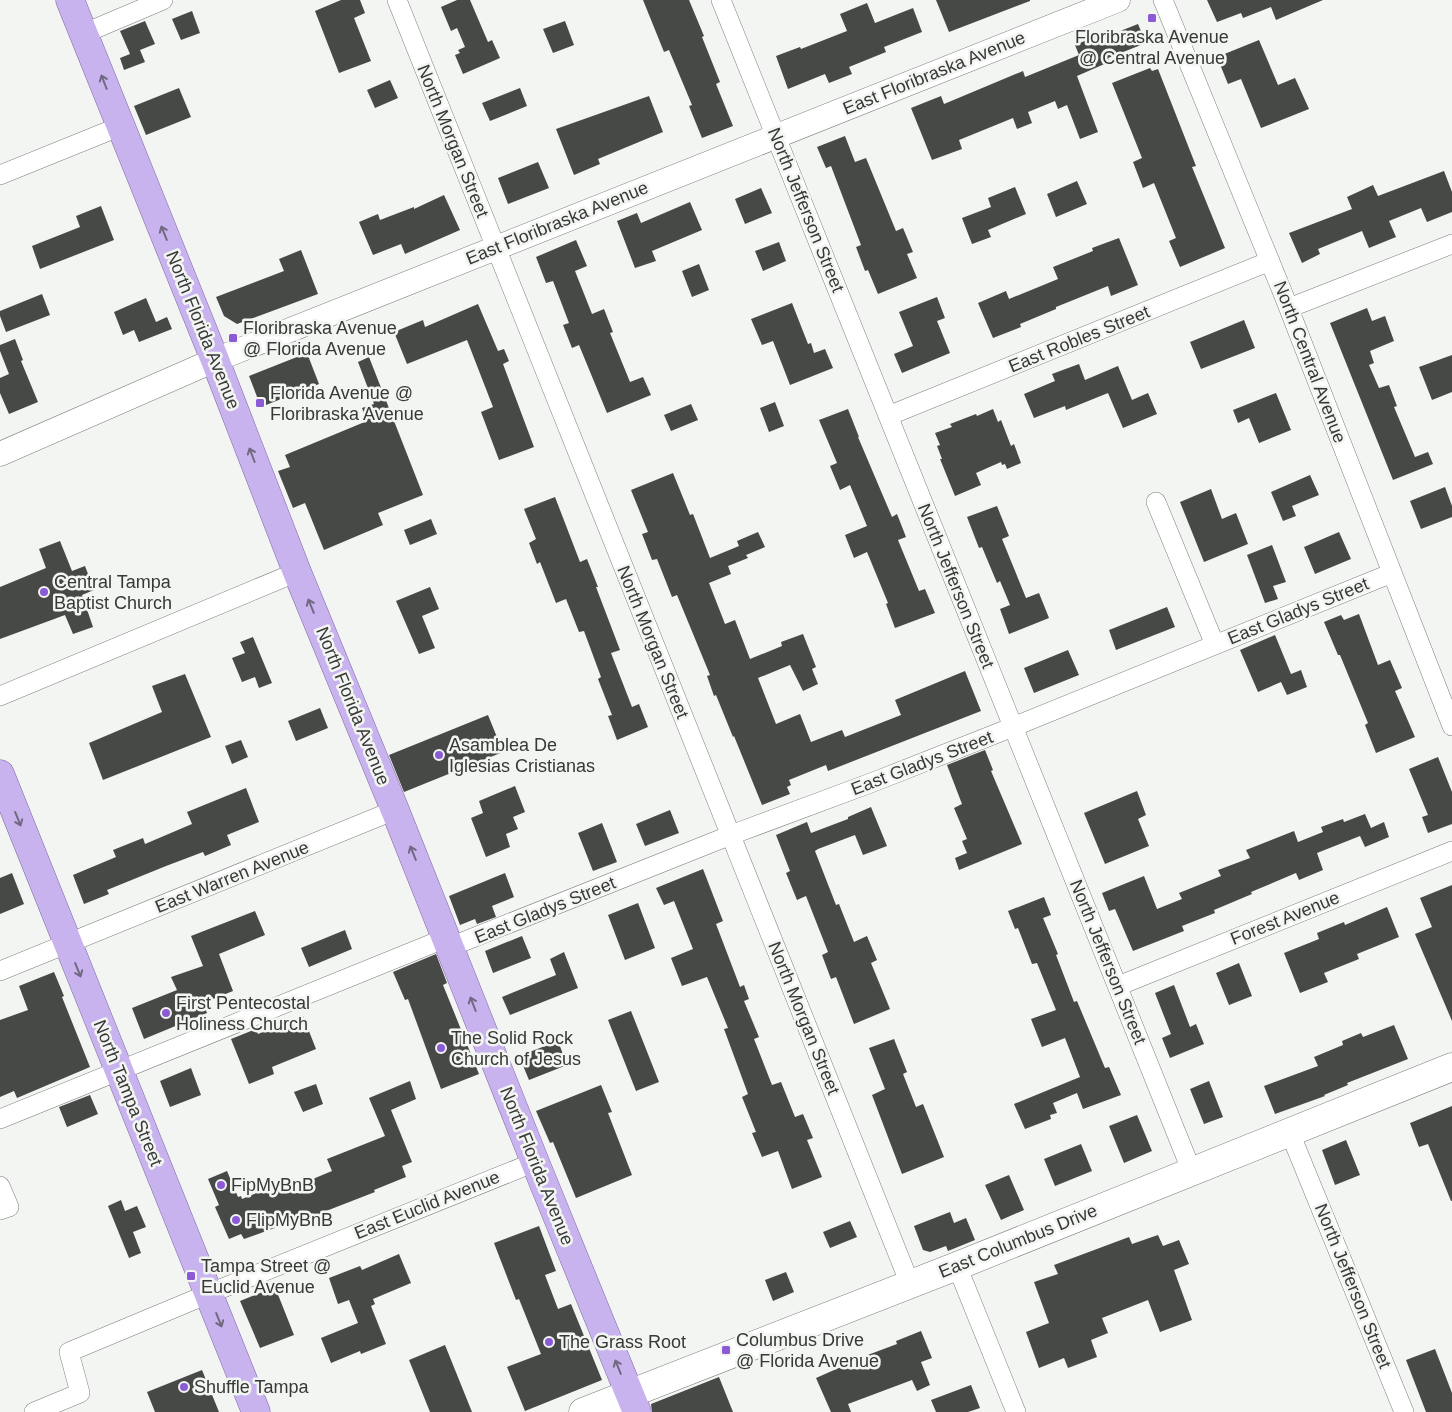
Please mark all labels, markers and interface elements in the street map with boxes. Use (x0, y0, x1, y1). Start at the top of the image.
marker: Floribraska Avenue @ Central Avenue (1146, 12, 1158, 24)
street label: East Floribraska Avenue (840, 27, 1028, 119)
place label: Floribraska Avenue @ Central Avenue (1075, 27, 1229, 68)
street label: North Morgan Street (413, 62, 493, 220)
one-way arrow (99, 75, 108, 90)
street label: North Jefferson Street (764, 125, 848, 295)
street label: East Floribraska Avenue (463, 177, 651, 269)
one-way arrow (159, 226, 168, 241)
street label: North Florida Avenue (162, 248, 244, 412)
street label: North Central Avenue (1270, 278, 1350, 446)
street label: East Robles Street (1006, 302, 1152, 376)
place label: Floribraska Avenue @ Florida Avenue (243, 318, 397, 359)
marker: Floribraska Avenue @ Florida Avenue (227, 332, 239, 344)
place label: Florida Avenue @ Floribraska Avenue (270, 383, 424, 424)
marker: Florida Avenue @ Floribraska Avenue (254, 397, 266, 409)
one-way arrow (247, 447, 256, 463)
street label: North Jefferson Street (914, 501, 998, 671)
street label: North Morgan Street (613, 563, 693, 721)
place label: Central Tampa Baptist Church (54, 572, 172, 613)
street label: East Gladys Street (1225, 574, 1371, 648)
marker: Central Tampa Baptist Church (38, 586, 50, 598)
one-way arrow (306, 599, 316, 614)
street label: North Florida Avenue (312, 624, 394, 788)
street label: East Gladys Street (848, 727, 996, 799)
place label: Asamblea De Iglesias Cristianas (449, 735, 595, 776)
marker: Asamblea De Iglesias Cristianas (433, 749, 445, 761)
one-way arrow (14, 811, 23, 826)
street label: East Warren Avenue (152, 837, 312, 917)
one-way arrow (407, 846, 417, 861)
street label: East Gladys Street (472, 873, 618, 947)
street label: North Jefferson Street (1066, 877, 1150, 1047)
street label: Forest Avenue (1228, 887, 1342, 949)
street label: North Morgan Street (764, 939, 844, 1097)
one-way arrow (74, 962, 84, 977)
place label: First Pentecostal Holiness Church (176, 993, 310, 1034)
one-way arrow (467, 997, 477, 1012)
marker: First Pentecostal Holiness Church (160, 1007, 172, 1019)
street label: North Tampa Street (90, 1017, 166, 1169)
place label: The Solid Rock Church of Jesus (451, 1028, 581, 1069)
marker: The Solid Rock Church of Jesus (435, 1042, 447, 1054)
street label: North Florida Avenue (496, 1084, 578, 1248)
street label: East Euclid Avenue (351, 1167, 503, 1243)
place label: FipMyBnB (231, 1175, 314, 1195)
marker: FipMyBnB (215, 1179, 227, 1191)
street label: East Columbus Drive (936, 1200, 1100, 1282)
street label: North Jefferson Street (1311, 1201, 1395, 1371)
place label: FlipMyBnB (246, 1210, 333, 1230)
marker: FlipMyBnB (230, 1214, 242, 1226)
place label: Tampa Street @ Euclid Avenue (201, 1256, 331, 1297)
marker: Tampa Street @ Euclid Avenue (185, 1270, 197, 1282)
one-way arrow (215, 1312, 224, 1327)
place label: Columbus Drive @ Florida Avenue (736, 1330, 879, 1371)
place label: The Grass Root (559, 1332, 686, 1352)
marker: The Grass Root (543, 1336, 555, 1348)
marker: Columbus Drive @ Florida Avenue (720, 1344, 732, 1356)
one-way arrow (613, 1360, 622, 1375)
place label: Shuffle Tampa (194, 1377, 309, 1397)
marker: Shuffle Tampa (178, 1381, 190, 1393)

